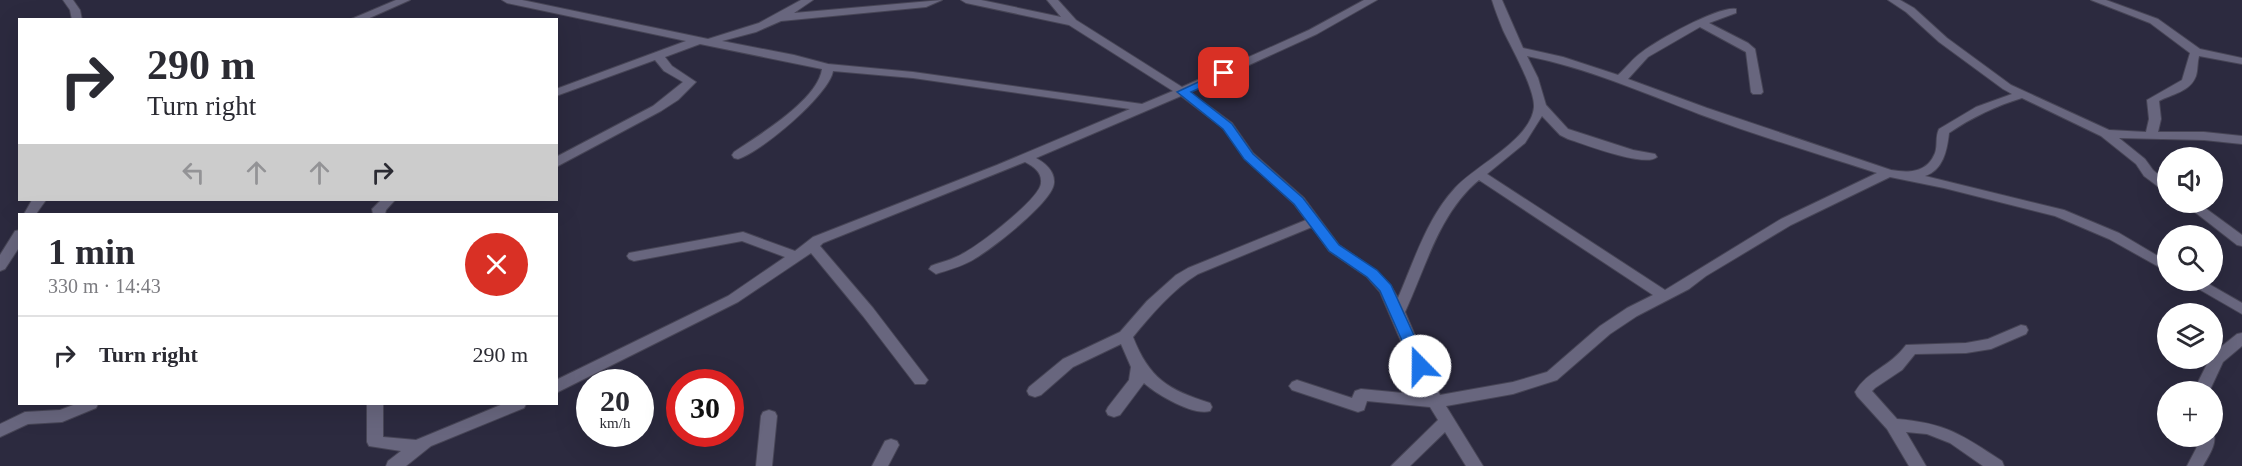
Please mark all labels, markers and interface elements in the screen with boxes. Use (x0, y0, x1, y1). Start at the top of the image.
icon: right (48, 42, 126, 120)
text: 290 m (147, 42, 256, 88)
pin (1198, 47, 1249, 98)
icon: arrive (1207, 56, 1240, 89)
text: Turn right (147, 91, 256, 121)
map controls (2157, 147, 2223, 447)
button: sound (2157, 147, 2223, 213)
icon: left (177, 156, 210, 189)
icon: ahead (240, 156, 273, 189)
icon: ahead (303, 156, 336, 189)
icon: right (366, 156, 399, 189)
button: search (2157, 225, 2223, 291)
text: 1 min (48, 232, 135, 272)
button: close (465, 233, 528, 296)
text: 330 m · 14:43 (48, 275, 161, 297)
button: layers (2157, 303, 2223, 369)
position arrow (1388, 334, 1452, 398)
icon: right (48, 339, 81, 372)
text: Turn right (99, 342, 198, 367)
text: 290 m (472, 342, 528, 367)
speed limit sign: 30 (666, 369, 744, 447)
button: + (2157, 381, 2223, 447)
text: 20 (600, 384, 630, 417)
text: km/h (600, 415, 630, 431)

